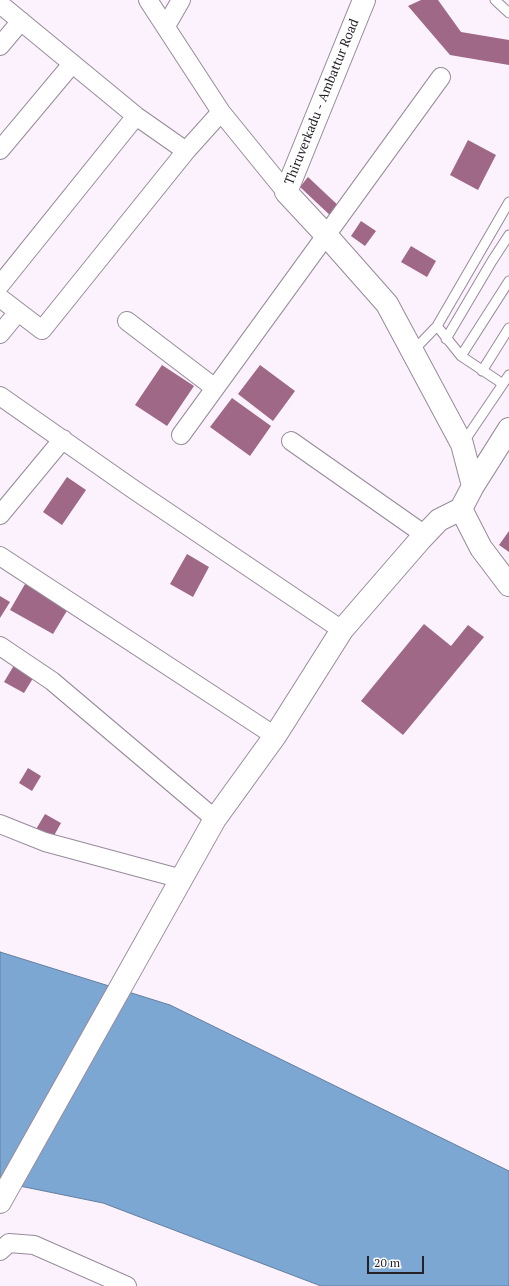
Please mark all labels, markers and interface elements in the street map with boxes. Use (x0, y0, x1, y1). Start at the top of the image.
street label: Thiruverkadu - Ambattur Road (281, 17, 363, 187)
scale bar (369, 1248, 426, 1274)
text: 20 m (374, 1255, 400, 1270)

